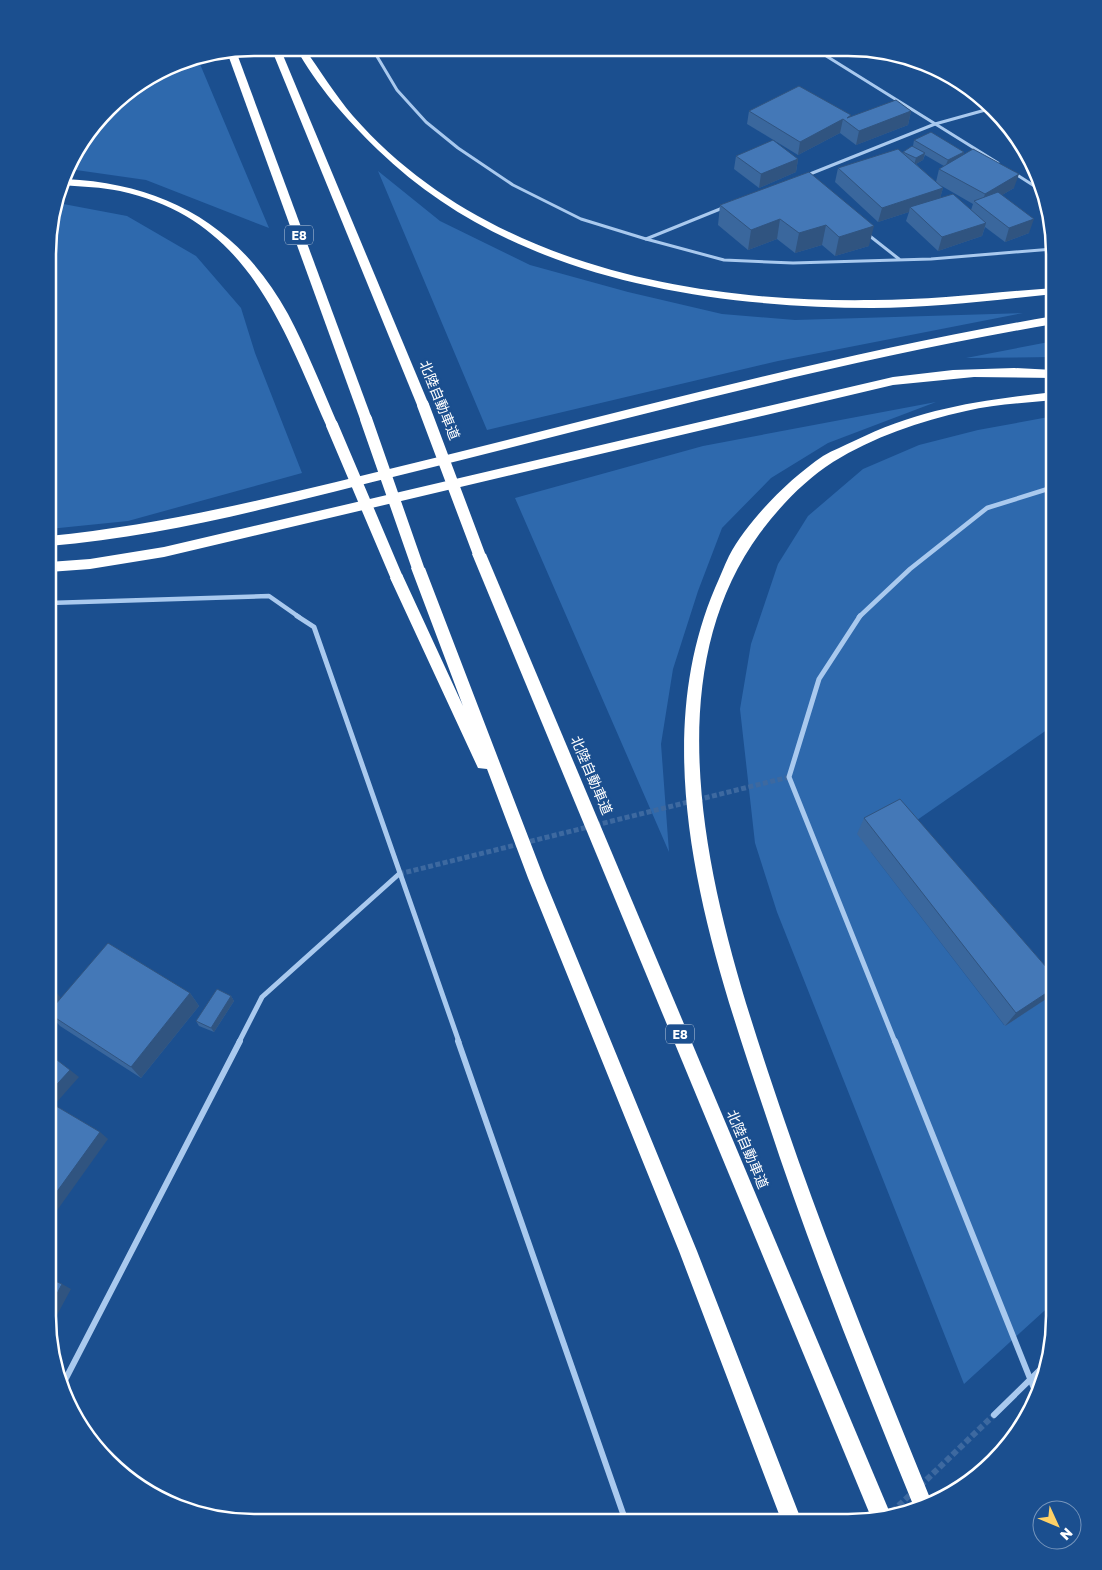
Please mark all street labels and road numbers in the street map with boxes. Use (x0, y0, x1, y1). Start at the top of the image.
road number: E8 (285, 226, 313, 244)
street label: 北陸自動車道 (416, 358, 464, 442)
street label: 北陸自動車道 (568, 733, 616, 817)
road number: E8 (666, 1024, 694, 1044)
street label: 北陸自動車道 (724, 1107, 772, 1191)

